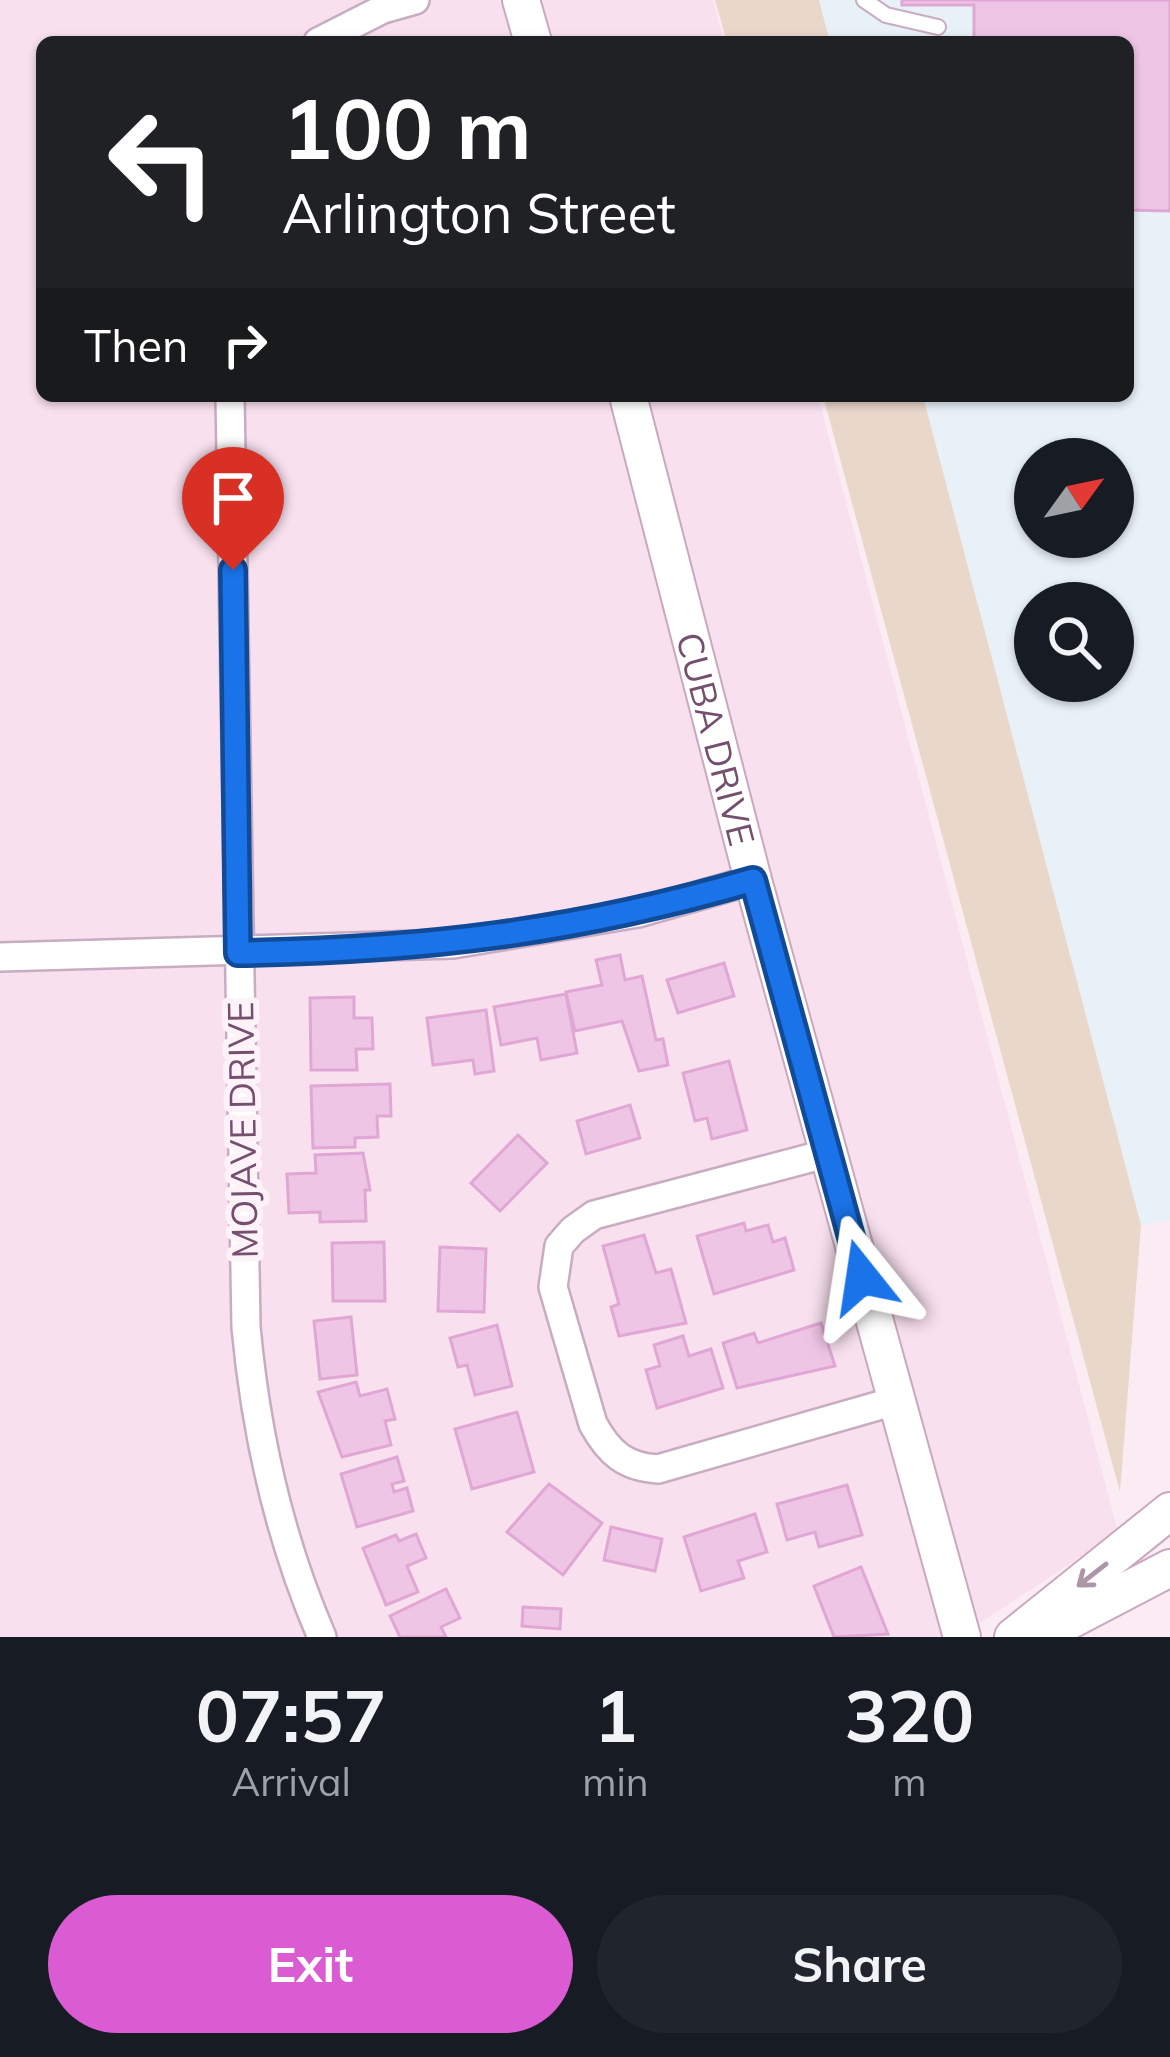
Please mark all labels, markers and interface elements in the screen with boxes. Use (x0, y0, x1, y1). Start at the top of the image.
text: 100 m (282, 75, 532, 180)
icon: left (84, 84, 240, 240)
text: Arlington Street (282, 179, 676, 247)
icon: right (212, 312, 278, 378)
text: Then (84, 317, 188, 373)
north arrow (1014, 438, 1134, 558)
map controls (1014, 438, 1134, 702)
pin (182, 447, 284, 570)
icon: arrive (200, 465, 266, 531)
button: search (1014, 582, 1134, 702)
street label: CUBA DRIVE (667, 627, 766, 850)
street label: MOJAVE DRIVE (217, 1001, 267, 1259)
position arrow (799, 1214, 925, 1340)
one-way arrow (1077, 1561, 1109, 1588)
text: 07:57 (196, 1670, 386, 1760)
text: 1 (594, 1670, 637, 1760)
text: 320 (845, 1670, 974, 1760)
text: Arrival (232, 1757, 351, 1806)
text: min (582, 1757, 649, 1806)
text: m (892, 1757, 926, 1806)
button: Exit (48, 1895, 573, 2033)
button: Share (597, 1895, 1122, 2033)

